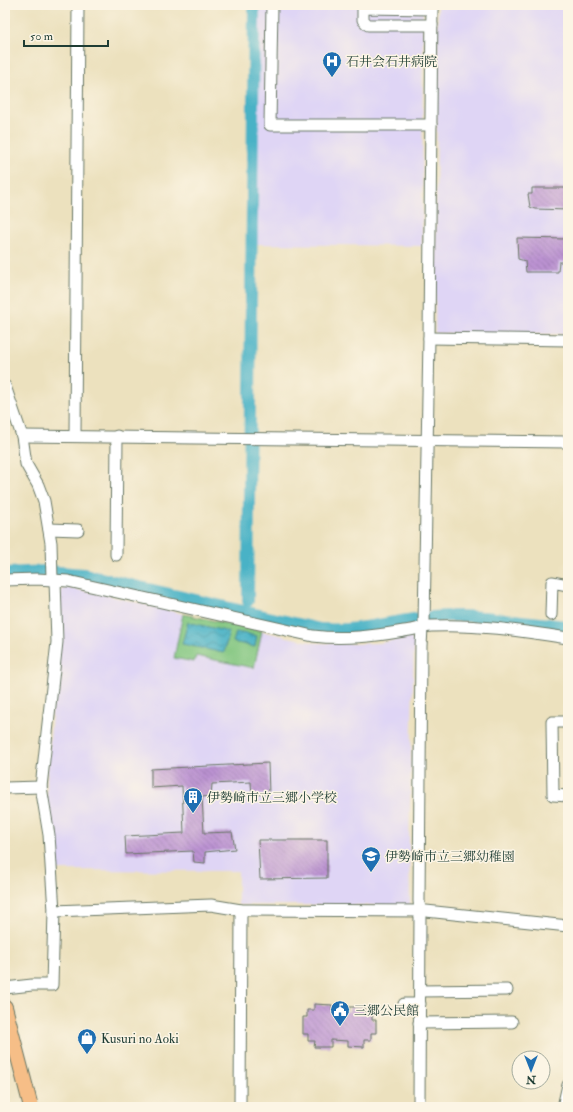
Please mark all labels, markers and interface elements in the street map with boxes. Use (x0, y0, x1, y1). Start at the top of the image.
scale bar (24, 22, 108, 48)
text: 50 m (30, 29, 54, 44)
hospital icon: 石井会石井病院 (321, 50, 343, 78)
place label: 石井会石井病院 (346, 54, 437, 70)
building icon: 伊勢崎市立三郷小学校 (182, 786, 204, 814)
place label: 伊勢崎市立三郷小学校 (207, 790, 337, 806)
school or university icon: 伊勢崎市立三郷幼稚園 (360, 845, 382, 873)
place label: 伊勢崎市立三郷幼稚園 (385, 849, 515, 865)
public building icon: 三郷公民館 (329, 999, 351, 1027)
place label: 三郷公民館 (354, 1003, 419, 1019)
shop icon: Kusuri no Aoki (76, 1027, 98, 1055)
place label: Kusuri no Aoki (101, 1031, 179, 1047)
north arrow (511, 1050, 551, 1090)
text: N (525, 1073, 537, 1086)

